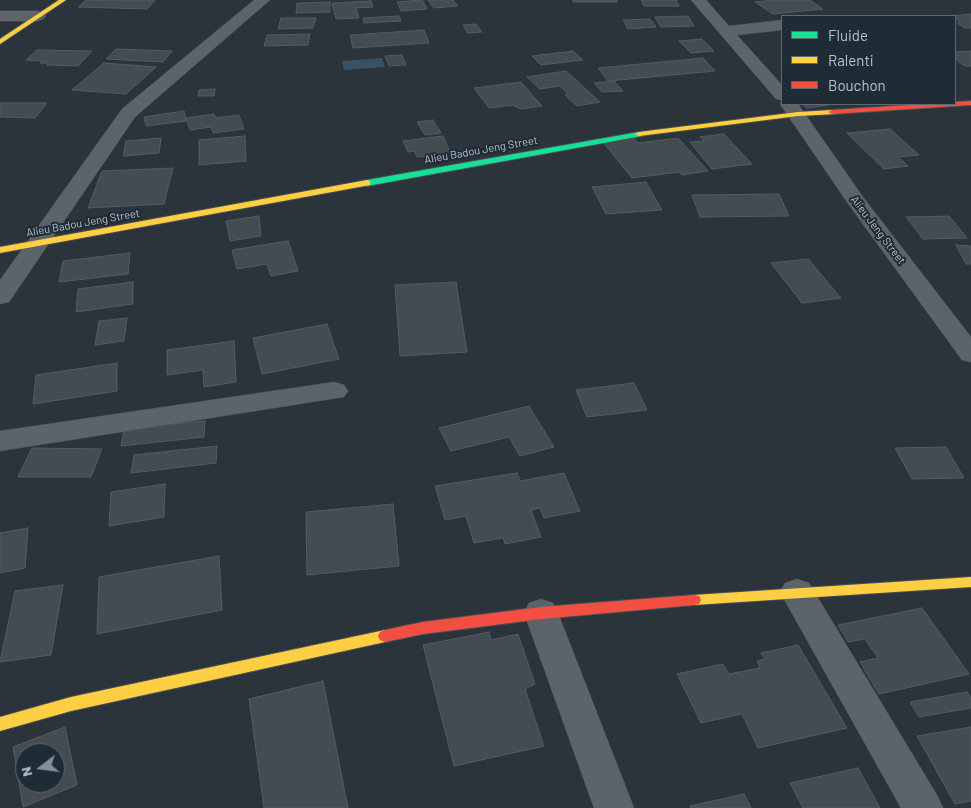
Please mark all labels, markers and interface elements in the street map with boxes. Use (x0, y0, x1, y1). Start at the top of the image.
legend (781, 15, 956, 105)
text: Fluide (828, 26, 868, 44)
text: Ralenti (828, 51, 874, 69)
text: Bouchon (828, 76, 886, 94)
street label: Alieu Badou Jeng Street (423, 134, 539, 166)
street label: Alieu Jeng Street (848, 193, 908, 267)
street label: Alieu Badou Jeng Street (25, 207, 141, 239)
north arrow (15, 743, 65, 793)
text: N (17, 765, 35, 778)

